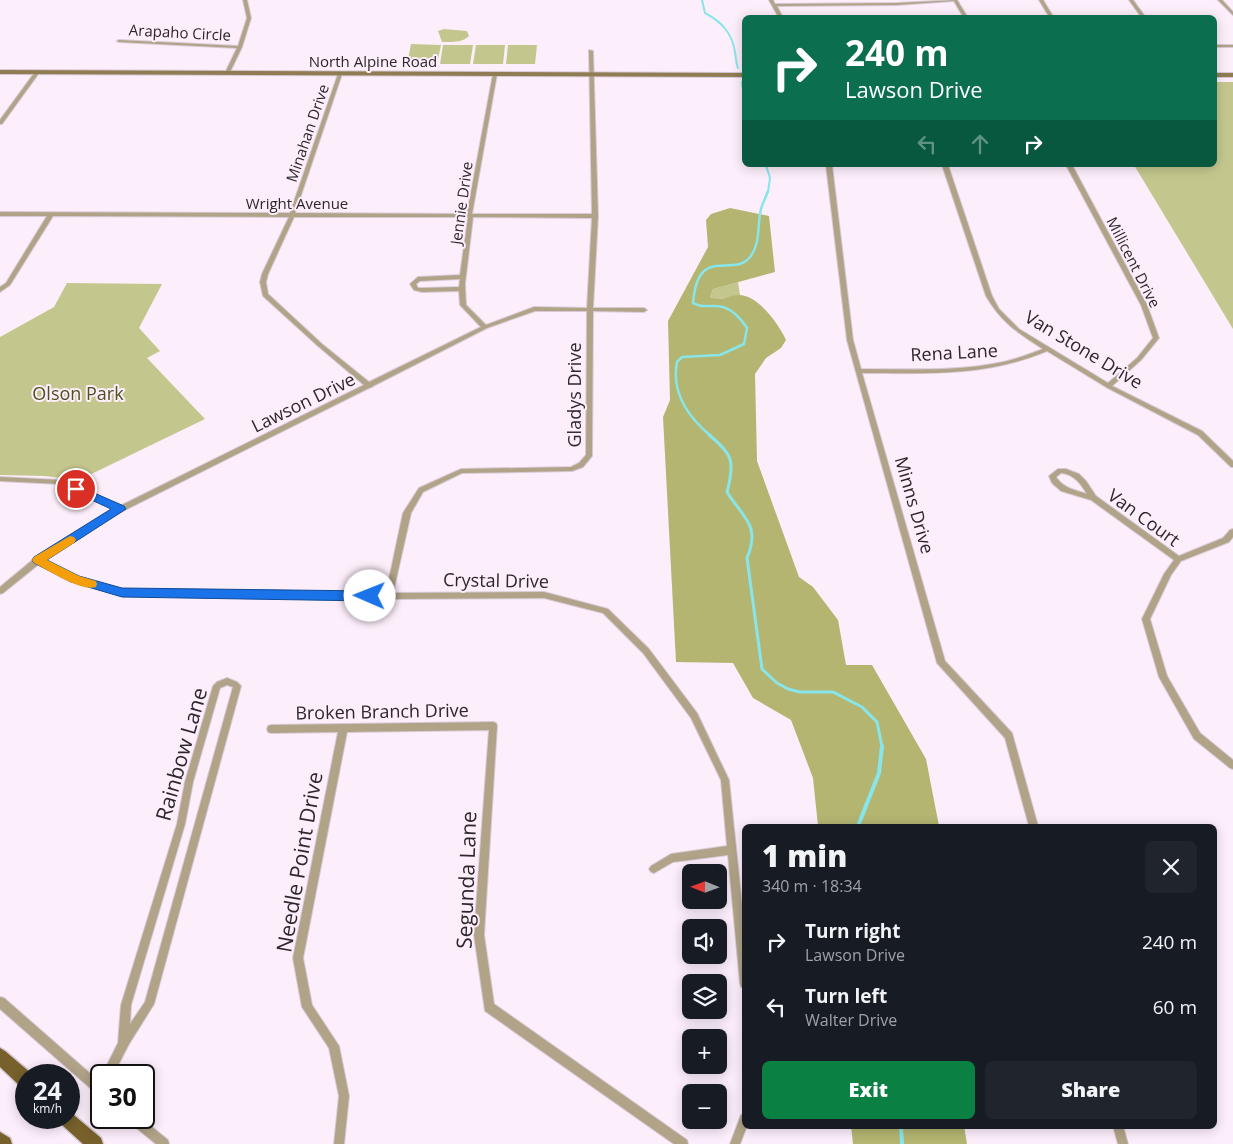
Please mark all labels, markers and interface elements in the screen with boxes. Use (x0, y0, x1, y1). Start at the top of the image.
street label: Arapaho Circle (128, 19, 232, 45)
text: 240 m (845, 29, 949, 76)
icon: right (762, 35, 827, 100)
street label: North Alpine Road (309, 51, 437, 71)
text: Lawson Drive (845, 74, 983, 104)
street label: Minahan Drive (281, 81, 333, 185)
icon: left (913, 130, 941, 158)
icon: ahead (966, 130, 994, 158)
icon: right (1019, 130, 1047, 158)
street label: Jennie Drive (445, 160, 477, 248)
street label: Wright Avenue (246, 193, 348, 213)
street label: Millicent Drive (1103, 213, 1165, 311)
street label: Van Stone Drive (1021, 304, 1147, 394)
street label: Rena Lane (910, 338, 998, 366)
street label: Gladys Drive (562, 343, 586, 447)
street label: Lawson Drive (247, 367, 359, 437)
park label: Olson Park (32, 381, 124, 405)
street label: Minns Drive (890, 454, 940, 556)
pin (55, 468, 97, 510)
icon: arrive (62, 475, 90, 503)
street label: Van Court (1103, 483, 1185, 551)
street label: Crystal Drive (443, 567, 549, 593)
position arrow (343, 569, 395, 621)
street label: Rainbow Lane (149, 684, 213, 824)
street label: Broken Branch Drive (295, 697, 469, 725)
street label: Needle Point Drive (269, 770, 329, 954)
street label: Segunda Lane (450, 811, 482, 949)
text: 1 min (762, 835, 847, 876)
button: close (1145, 841, 1197, 893)
north arrow (682, 864, 728, 909)
map controls (682, 864, 727, 1129)
text: 340 m · 18:34 (762, 875, 862, 897)
text: Turn right (805, 918, 900, 944)
button: sound (682, 919, 727, 964)
icon: right (762, 928, 790, 956)
text: 240 m (1142, 929, 1197, 955)
text: Lawson Drive (805, 944, 905, 966)
button: layers (682, 974, 727, 1019)
text: Turn left (805, 983, 887, 1009)
icon: left (762, 993, 790, 1021)
text: 60 m (1153, 994, 1197, 1020)
text: Walter Drive (805, 1009, 897, 1031)
button: + (682, 1029, 727, 1074)
button: Exit (762, 1061, 975, 1119)
button: Share (985, 1061, 1197, 1119)
speed limit sign: 30 (90, 1064, 155, 1129)
text: 24 (33, 1073, 62, 1107)
button: − (682, 1084, 727, 1129)
text: km/h (33, 1100, 62, 1117)

